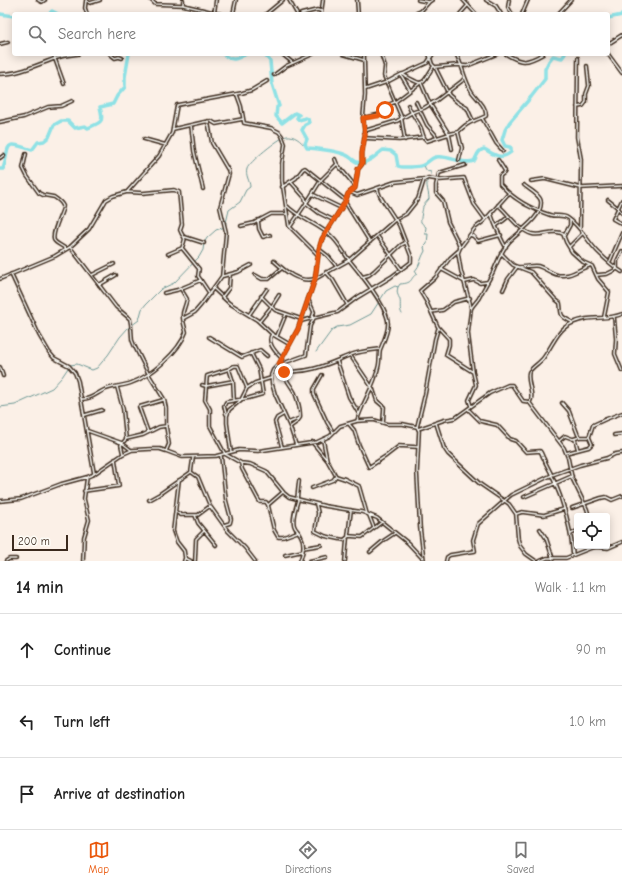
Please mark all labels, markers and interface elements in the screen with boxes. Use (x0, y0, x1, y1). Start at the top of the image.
search box (12, 12, 610, 56)
icon: search (26, 23, 48, 45)
text: Search here (58, 25, 136, 43)
route start (376, 101, 394, 119)
route end (275, 363, 293, 381)
map controls (574, 513, 610, 549)
button: locate (574, 513, 610, 549)
scale bar (12, 533, 68, 552)
text: 200 m (18, 535, 50, 548)
text: 14 min (16, 578, 63, 597)
text: Walk · 1.1 km (535, 580, 606, 595)
icon: ahead (16, 639, 38, 661)
text: Continue (54, 641, 111, 659)
text: 90 m (576, 642, 606, 657)
icon: left (16, 711, 38, 733)
text: Turn left (54, 713, 110, 731)
text: 1.0 km (570, 714, 606, 729)
icon: arrive (16, 783, 38, 805)
text: Arrive at destination (54, 785, 185, 803)
tab: Map (88, 839, 110, 876)
tab: Directions (285, 839, 332, 876)
tab: Saved (507, 839, 534, 876)

